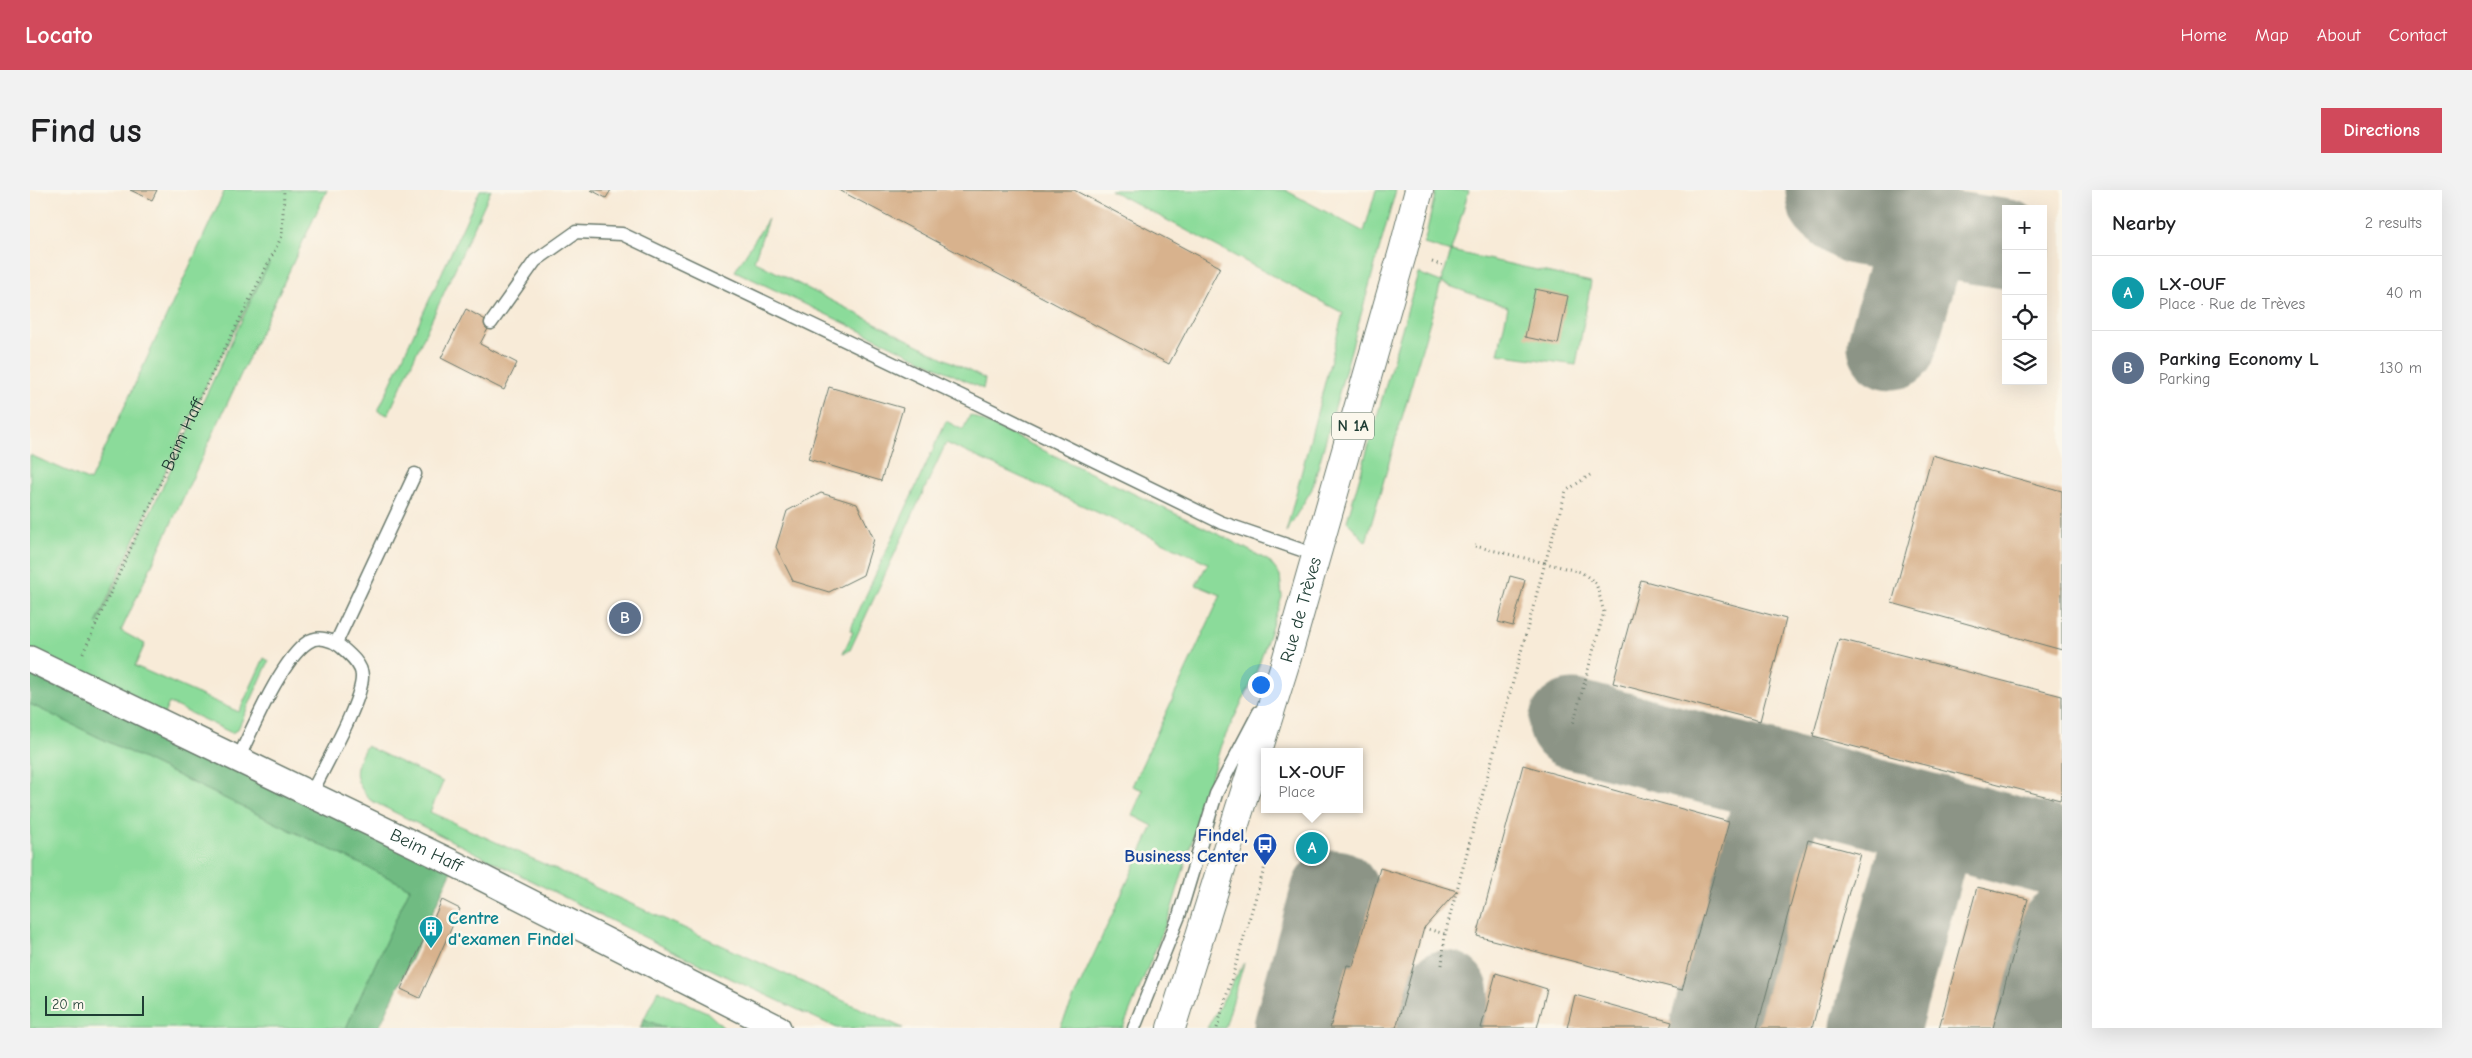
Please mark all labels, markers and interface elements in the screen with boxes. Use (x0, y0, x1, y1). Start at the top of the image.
text: Locato (25, 21, 93, 49)
text: Home (2180, 25, 2227, 46)
text: Map (2255, 25, 2289, 46)
text: About (2317, 25, 2361, 46)
text: Contact (2389, 25, 2447, 46)
button: Directions (2321, 108, 2442, 153)
text: Find us (30, 110, 142, 151)
map controls (2002, 205, 2047, 385)
button: + (2002, 205, 2047, 250)
text: Nearby (2112, 211, 2176, 235)
text: 2 results (2365, 214, 2422, 232)
button: − (2002, 250, 2047, 295)
text: LX-OUF (2159, 273, 2226, 295)
text: A (2124, 284, 2132, 302)
text: 40 m (2386, 284, 2422, 302)
button: locate (2002, 295, 2047, 340)
text: Place · Rue de Trèves (2159, 295, 2305, 313)
button: layers (2002, 340, 2047, 385)
text: Parking Economy L (2159, 348, 2319, 370)
text: B (2123, 359, 2133, 377)
text: 130 m (2379, 359, 2422, 377)
text: Parking (2159, 370, 2211, 388)
street label: Beim Haff (157, 394, 209, 474)
road number: N 1A (1332, 412, 1374, 440)
street label: Rue de Trèves (1276, 555, 1326, 665)
pin: B (609, 599, 641, 637)
your location (1248, 672, 1274, 698)
popup (1261, 748, 1363, 813)
text: LX-OUF (1279, 761, 1345, 783)
text: Place (1279, 783, 1315, 801)
street label: Beim Haff (387, 824, 467, 877)
place label: Findel, Business Center (1124, 825, 1249, 867)
pin: A (1296, 829, 1328, 867)
bus stop icon: Findel, Business Center (1252, 832, 1278, 866)
place label: Centre d'examen Findel (448, 908, 574, 950)
building icon: Centre d'examen Findel (418, 915, 444, 949)
scale bar (45, 993, 144, 1016)
text: 20 m (52, 996, 84, 1013)

